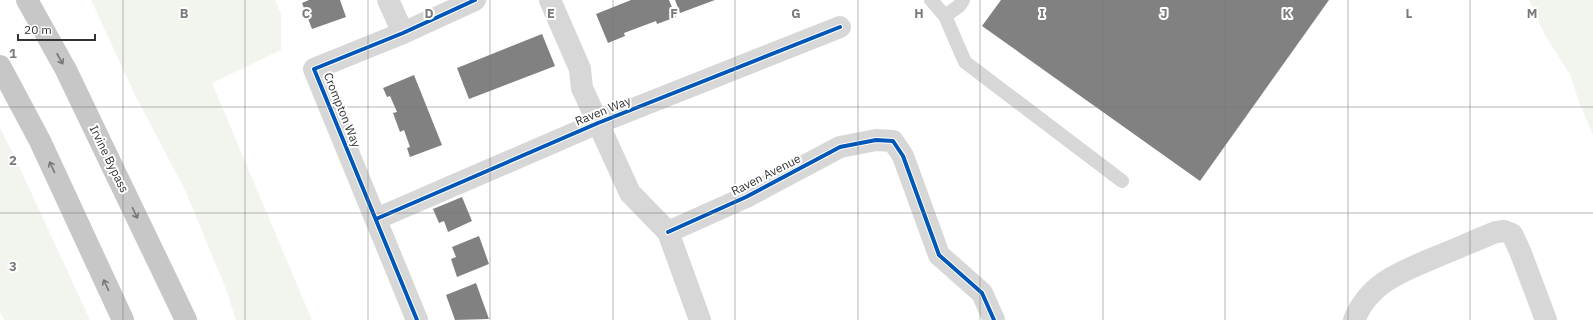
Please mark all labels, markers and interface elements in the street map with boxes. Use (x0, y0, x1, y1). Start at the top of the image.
text: B (180, 5, 189, 22)
text: C (302, 5, 311, 22)
text: D (424, 5, 434, 22)
text: E (547, 5, 555, 22)
text: F (670, 5, 678, 22)
text: G (791, 5, 801, 22)
text: H (914, 5, 924, 22)
text: I (1039, 5, 1045, 22)
text: J (1160, 5, 1168, 22)
text: K (1282, 5, 1292, 22)
text: L (1406, 5, 1413, 22)
text: M (1527, 5, 1537, 22)
scale bar (18, 16, 95, 42)
text: 20 m (24, 22, 52, 37)
text: 1 (9, 45, 17, 62)
one-way arrow (56, 53, 64, 65)
street label: Crompton Way (321, 70, 364, 149)
street label: Raven Way (573, 93, 633, 129)
street label: Irvine Bypass (87, 123, 132, 195)
street label: Raven Avenue (729, 150, 803, 198)
text: 2 (9, 152, 17, 169)
one-way arrow (48, 161, 55, 173)
one-way arrow (132, 207, 139, 219)
text: 3 (9, 258, 17, 275)
one-way arrow (102, 279, 109, 291)

